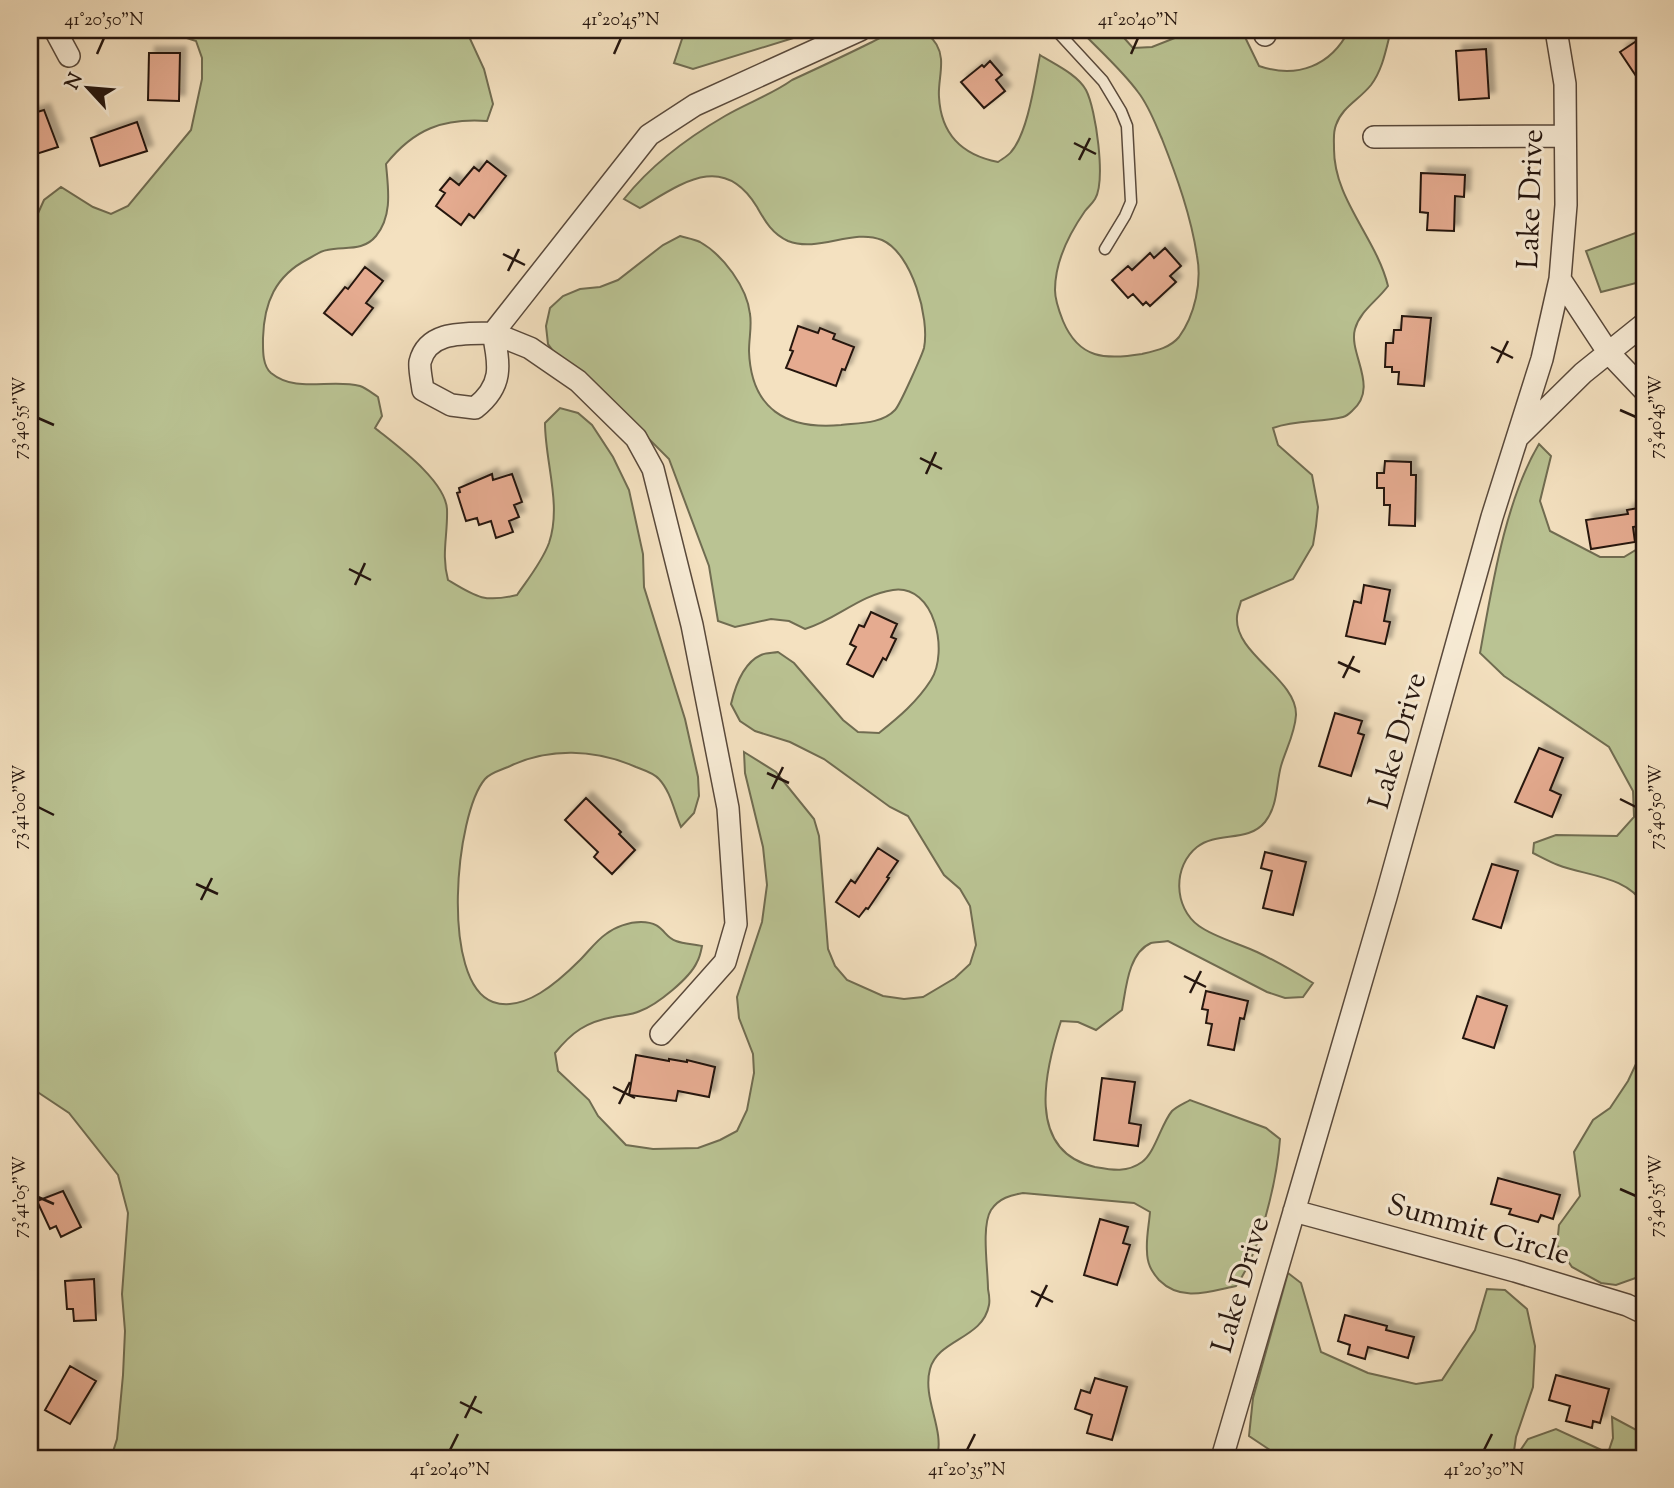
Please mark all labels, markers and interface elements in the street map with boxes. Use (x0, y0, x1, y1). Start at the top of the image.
text: 41°20'50"N (64, 8, 144, 34)
text: 41°20'45"N (582, 8, 660, 34)
text: 41°20'40"N (1098, 8, 1178, 34)
north arrow (52, 52, 122, 122)
text: N (60, 69, 90, 94)
street label: Lake Drive (1508, 128, 1556, 270)
text: 73°40'45"W (1644, 375, 1670, 459)
text: 73°40'55"W (8, 377, 34, 459)
street label: Lake Drive (1359, 668, 1439, 814)
text: 73°40'50"W (1644, 764, 1670, 850)
text: 73°41'00"W (8, 765, 34, 849)
text: 73°40'55"W (1644, 1155, 1670, 1237)
text: 73°41'05"W (8, 1156, 34, 1238)
street label: Summit Circle (1381, 1184, 1575, 1278)
street label: Lake Drive (1202, 1212, 1282, 1358)
text: 41°20'40"N (410, 1458, 490, 1484)
text: 41°20'35"N (928, 1458, 1006, 1484)
text: 41°20'30"N (1444, 1458, 1524, 1484)

